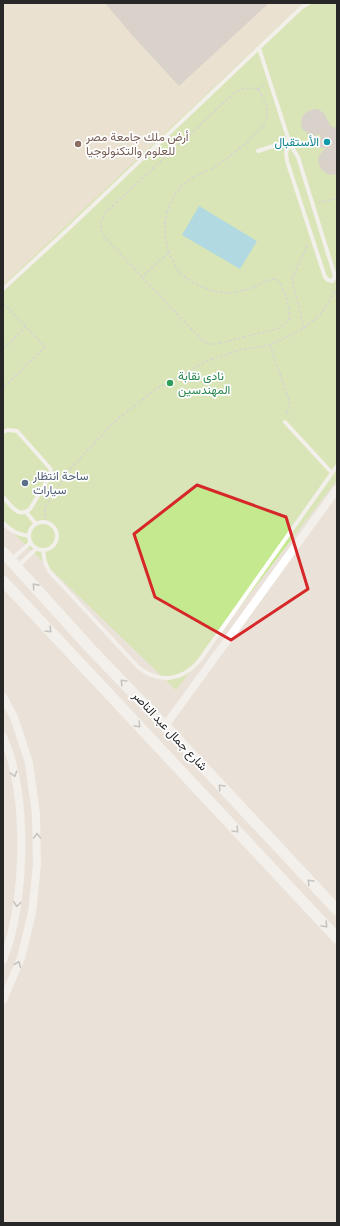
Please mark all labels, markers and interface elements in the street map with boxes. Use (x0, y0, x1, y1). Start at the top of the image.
place label: أرض ملك جامعة مصر للعلوم والتكنولوجيا (85, 130, 189, 159)
place label: الأستقبال (274, 135, 319, 150)
marker: الأستقبال (322, 137, 332, 147)
marker: أرض ملك جامعة مصر للعلوم والتكنولوجيا (73, 139, 83, 149)
place label: نادى نقابة المهندسين (178, 369, 230, 398)
marker: نادى نقابة المهندسين (165, 378, 175, 388)
place label: ساحة انتظار سيارات (32, 469, 89, 498)
marker: ساحة انتظار سيارات (20, 478, 30, 488)
one-way arrow (32, 584, 39, 591)
one-way arrow (44, 625, 52, 633)
one-way arrow (120, 679, 128, 687)
street label: شارع جمال عبد الناصر (128, 688, 210, 775)
one-way arrow (133, 720, 141, 728)
one-way arrow (10, 771, 18, 777)
one-way arrow (219, 784, 226, 792)
one-way arrow (231, 825, 239, 833)
one-way arrow (33, 833, 41, 839)
one-way arrow (307, 879, 315, 887)
one-way arrow (13, 901, 22, 907)
one-way arrow (320, 920, 328, 928)
one-way arrow (14, 960, 22, 967)

